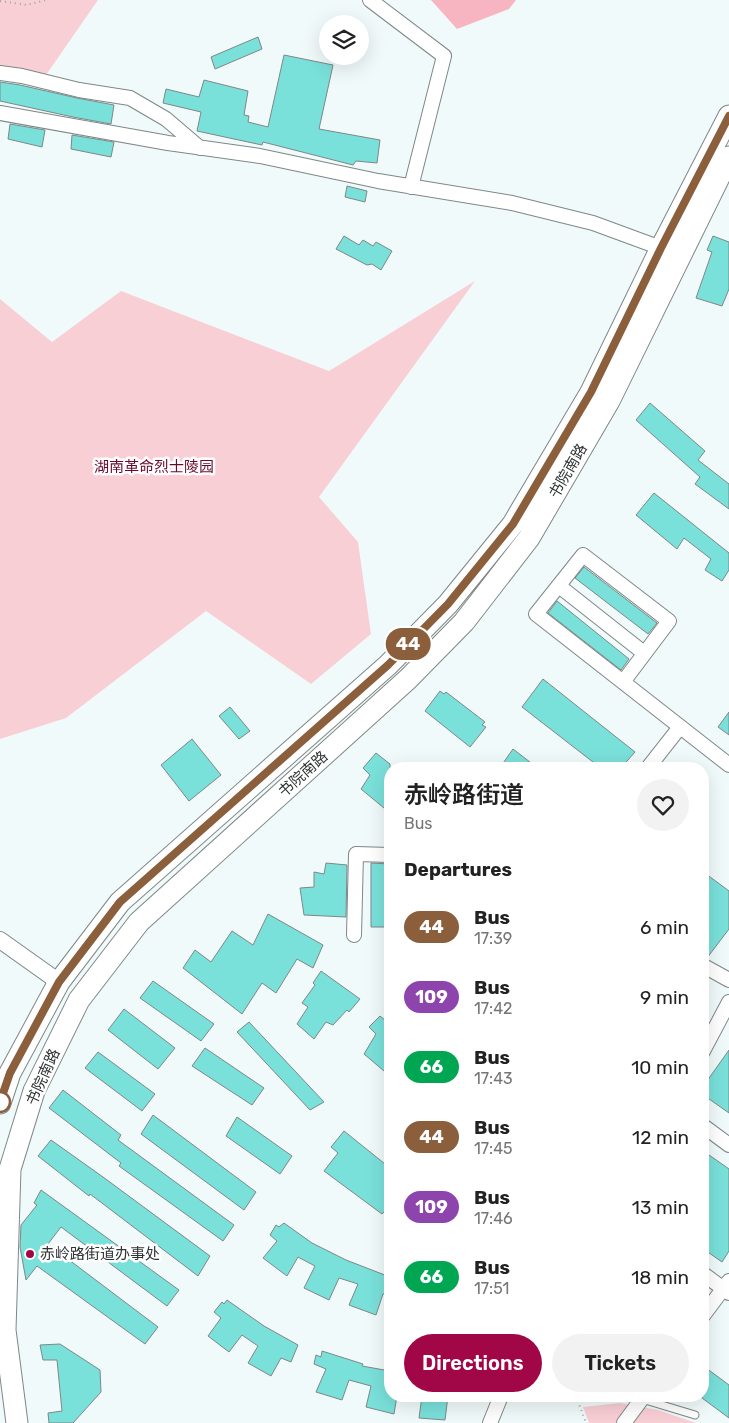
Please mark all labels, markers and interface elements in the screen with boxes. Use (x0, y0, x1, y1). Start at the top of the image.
map controls (319, 15, 369, 65)
button: layers (319, 15, 369, 65)
street label: 书院南路 (545, 441, 591, 501)
park label: 湖南革命烈士陵园 (94, 458, 214, 476)
line badge: 44 (386, 628, 430, 660)
text: 44 (396, 633, 420, 655)
street label: 书院南路 (275, 747, 331, 801)
button: heart (637, 779, 689, 831)
text: 赤岭路街道 (404, 781, 524, 809)
text: Bus (404, 814, 432, 833)
text: Departures (404, 858, 512, 881)
text: Bus (474, 906, 510, 929)
text: 44 (419, 916, 444, 938)
text: 6 min (640, 916, 689, 939)
text: 17:39 (474, 929, 512, 948)
text: Bus (474, 976, 510, 999)
text: 109 (415, 986, 448, 1008)
text: 9 min (640, 986, 689, 1009)
text: 17:42 (474, 999, 512, 1018)
street label: 书院南路 (23, 1046, 63, 1108)
text: Bus (474, 1046, 510, 1069)
text: 66 (420, 1056, 443, 1078)
text: 10 min (631, 1056, 689, 1079)
text: 17:43 (474, 1069, 513, 1088)
unlabelled marker (0, 1091, 11, 1113)
text: Bus (474, 1116, 510, 1139)
text: 44 (419, 1126, 444, 1148)
text: 12 min (632, 1126, 689, 1149)
text: 17:45 (474, 1139, 513, 1158)
text: Bus (474, 1186, 510, 1209)
text: 109 (415, 1196, 448, 1218)
text: 13 min (632, 1196, 689, 1219)
text: 17:46 (474, 1209, 513, 1228)
place label: 赤岭路街道办事处 (40, 1245, 160, 1263)
marker: 赤岭路街道办事处 (24, 1248, 36, 1260)
text: Bus (474, 1256, 510, 1279)
text: 66 (420, 1266, 443, 1288)
text: 18 min (631, 1266, 689, 1289)
text: 17:51 (474, 1279, 509, 1298)
button: Directions (404, 1334, 542, 1392)
button: Tickets (552, 1334, 689, 1392)

